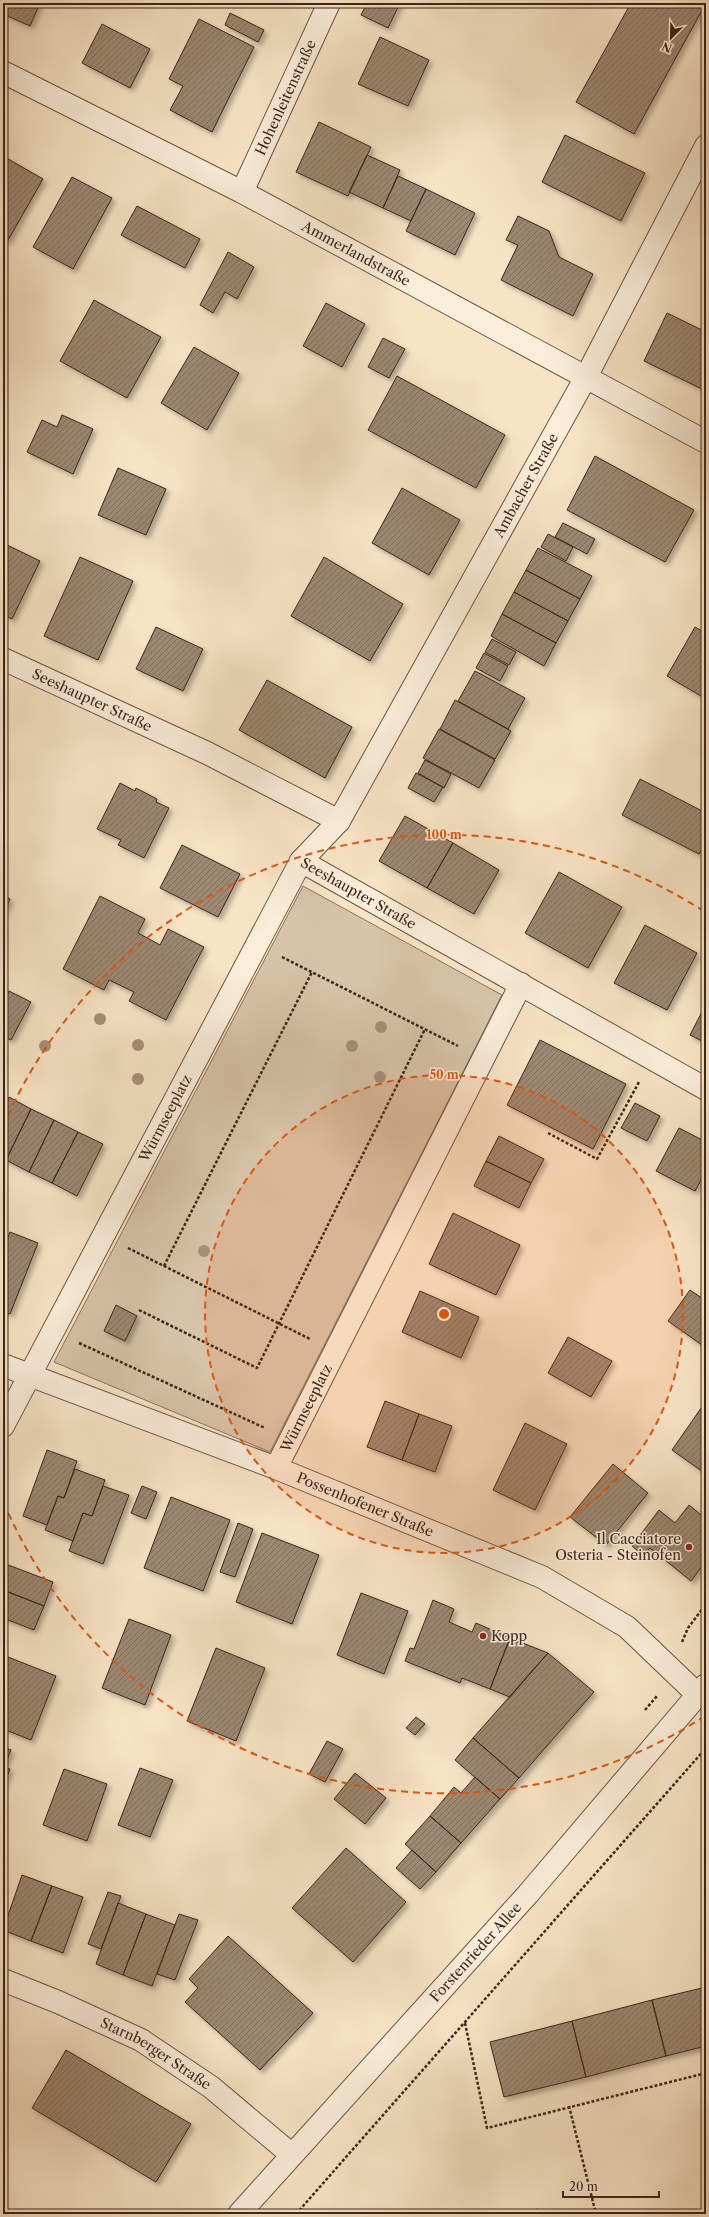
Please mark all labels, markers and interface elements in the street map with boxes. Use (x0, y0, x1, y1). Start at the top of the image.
north arrow (651, 18, 691, 58)
street label: Hohenleitenstraße (251, 37, 320, 158)
text: N (660, 39, 674, 56)
street label: Ammerlandstraße (298, 216, 414, 290)
street label: Ambacher Straße (489, 430, 562, 542)
street label: Seeshaupter Straße (29, 665, 155, 735)
text: 100 m (426, 827, 462, 842)
street label: Seeshaupter Straße (297, 854, 420, 933)
text: 50 m (429, 1067, 459, 1082)
street label: Würmseeplatz (134, 1071, 196, 1166)
centre of rings (437, 1307, 451, 1321)
street label: Würmseeplatz (276, 1361, 336, 1456)
street label: Possenhofener Straße (294, 1468, 436, 1541)
place label: Il Cacciatore Osteria - Steinofen (555, 1530, 681, 1564)
marker: Il Cacciatore Osteria - Steinofen (684, 1542, 694, 1552)
place label: Kopp (491, 1627, 527, 1645)
marker: Kopp (478, 1631, 488, 1641)
street label: Forstenrieder Allee (426, 1898, 525, 2006)
street label: Starnberger Straße (98, 2014, 215, 2094)
scale bar (563, 2173, 659, 2199)
text: 20 m (569, 2179, 598, 2194)

